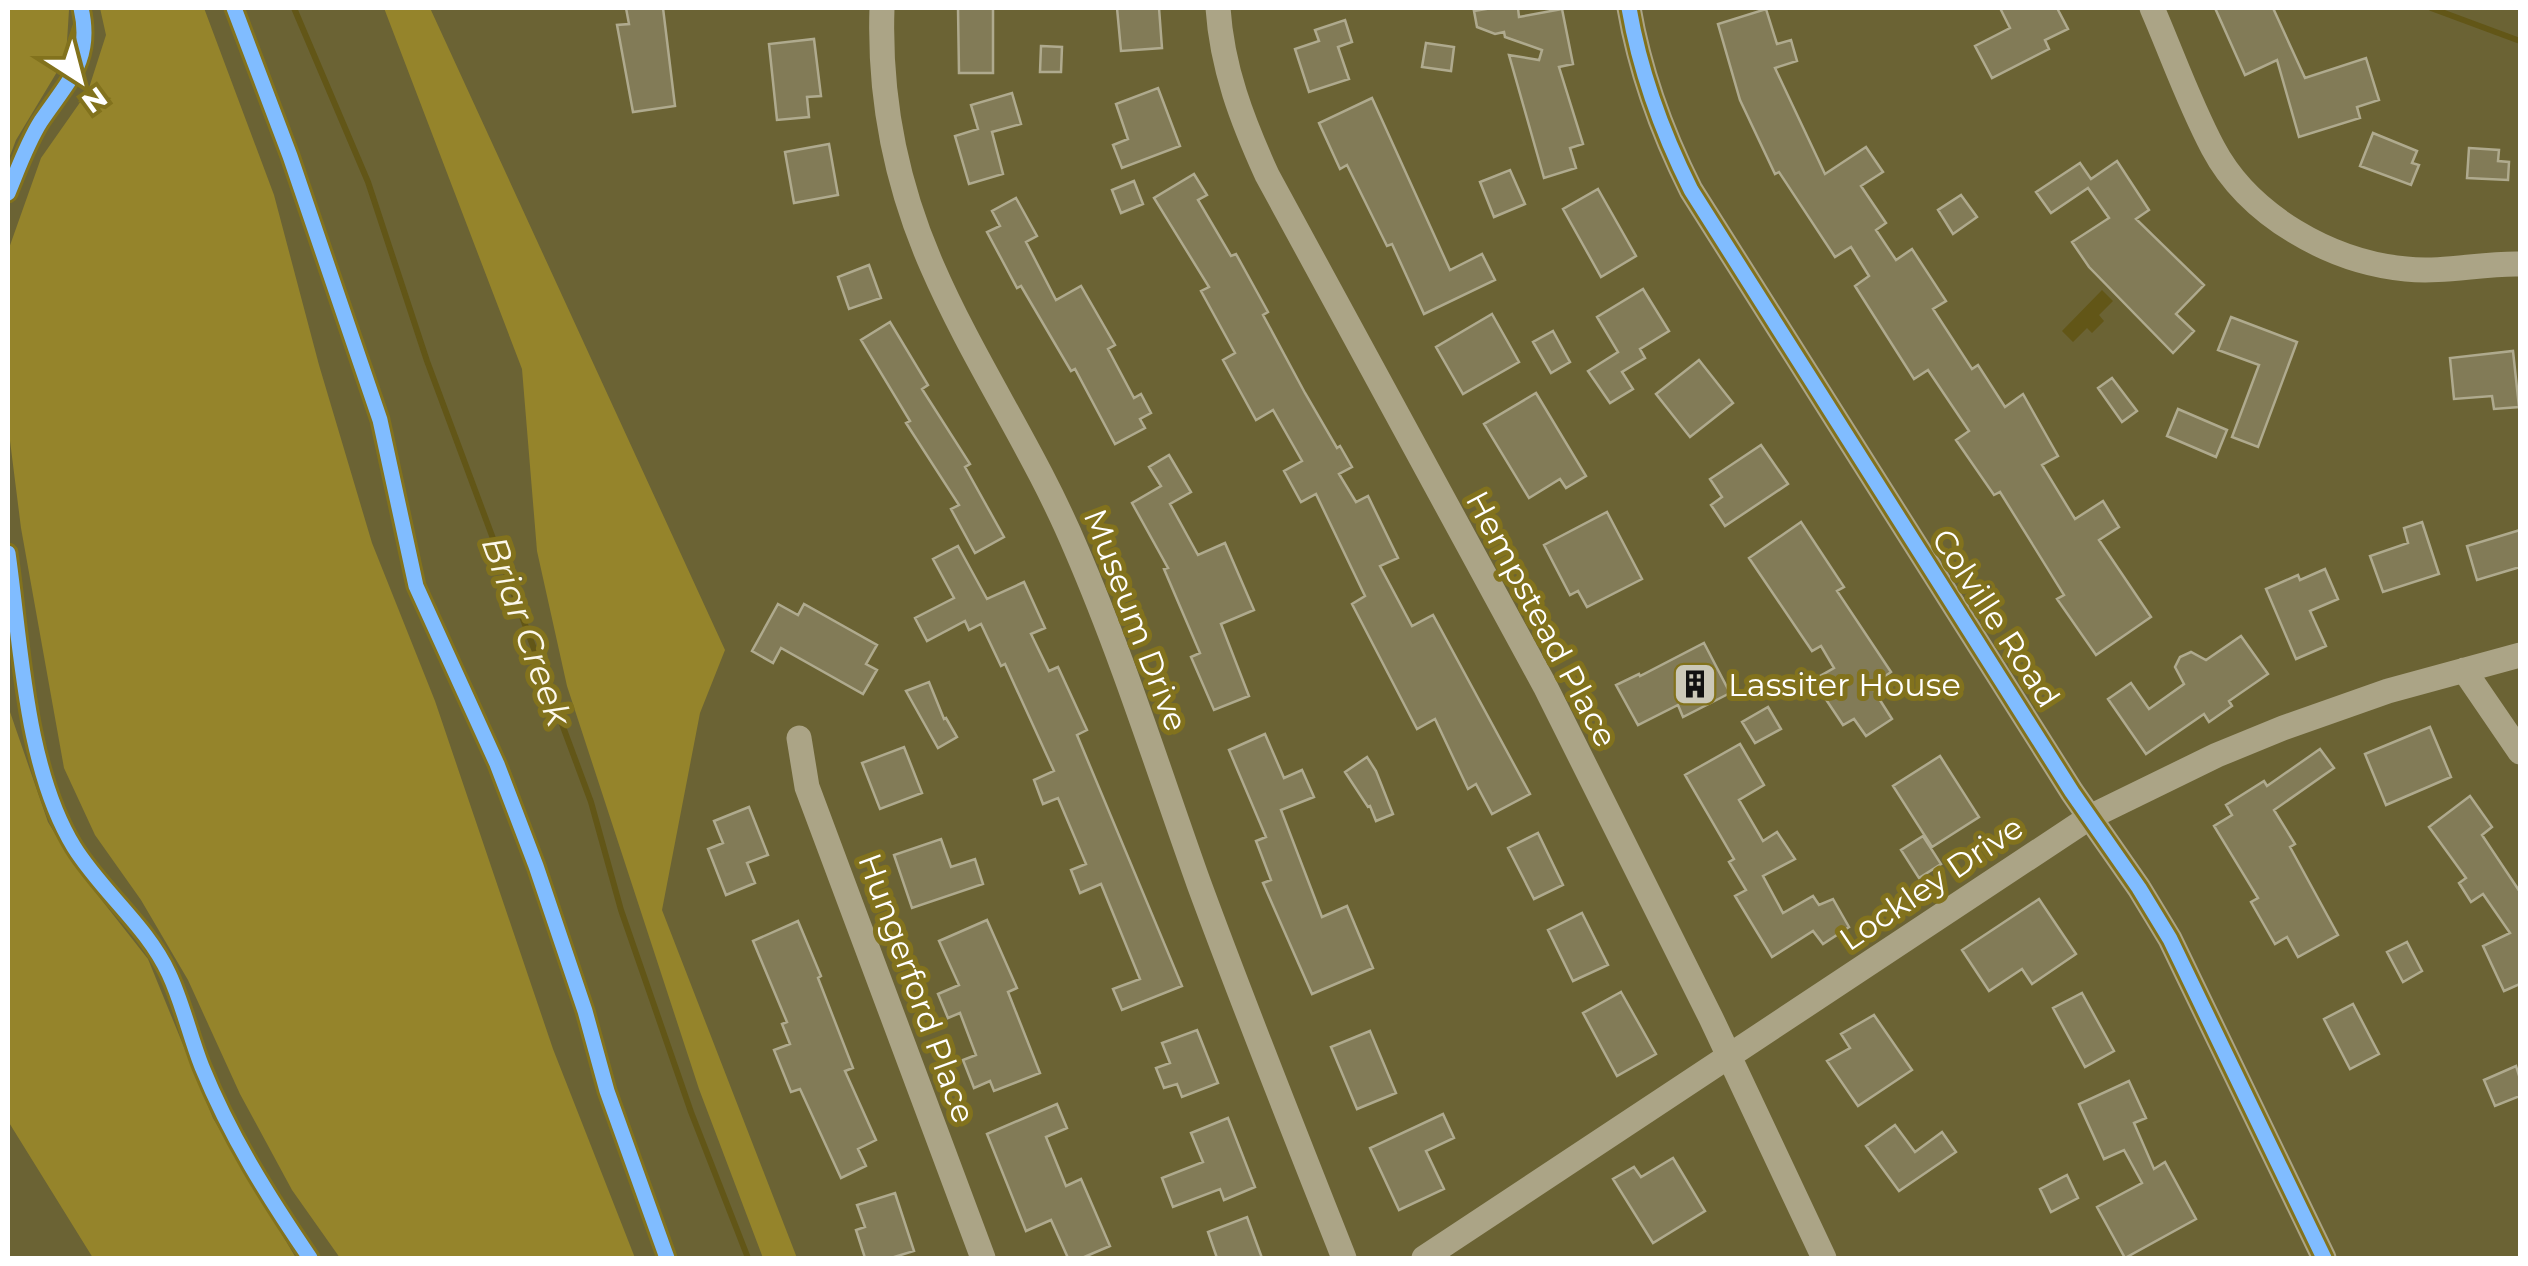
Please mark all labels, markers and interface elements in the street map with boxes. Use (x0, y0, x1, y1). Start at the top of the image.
north arrow (30, 30, 130, 130)
text: N (76, 80, 114, 121)
street label: Hempstead Place (1458, 484, 1626, 754)
street label: Museum Drive (1076, 503, 1196, 737)
street label: Colville Road (1924, 521, 2068, 715)
water label: Briar Creek (473, 530, 582, 734)
building icon: Lassiter House (1672, 661, 1718, 707)
place label: Lassiter House (1728, 665, 1961, 704)
street label: Lockley Drive (1832, 807, 2030, 959)
street label: Hungerford Place (850, 848, 984, 1128)

